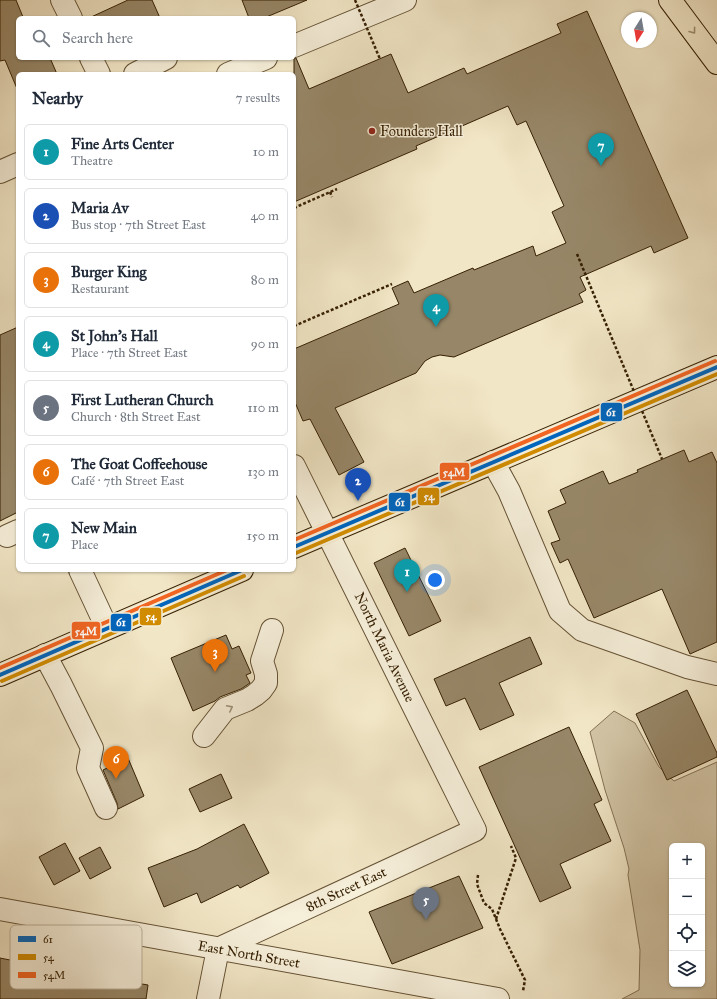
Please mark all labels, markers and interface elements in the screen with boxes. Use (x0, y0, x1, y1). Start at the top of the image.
north arrow (621, 12, 657, 48)
search box (16, 16, 296, 60)
icon: search (30, 27, 52, 49)
one-way arrow (688, 27, 695, 34)
text: Search here (62, 29, 133, 47)
text: Nearby (32, 88, 83, 109)
text: 7 results (236, 90, 280, 106)
place label: Founders Hall (380, 123, 463, 140)
marker: Founders Hall (367, 126, 377, 136)
pin: 7 (588, 133, 614, 166)
text: Fine Arts Center (71, 135, 174, 153)
text: 1 (43, 144, 49, 160)
text: 10 m (253, 144, 279, 160)
text: Theatre (71, 153, 113, 169)
text: Maria Av (71, 199, 129, 217)
text: 2 (43, 208, 49, 224)
text: 40 m (250, 208, 279, 224)
text: Bus stop · 7th Street East (71, 217, 206, 233)
text: Burger King (71, 263, 147, 281)
text: 3 (43, 272, 49, 288)
text: 80 m (251, 272, 279, 288)
text: Restaurant (71, 281, 129, 297)
pin: 4 (423, 294, 449, 327)
text: St John's Hall (71, 327, 158, 345)
text: 4 (42, 336, 50, 352)
text: 90 m (251, 336, 279, 352)
text: Place · 7th Street East (71, 345, 188, 361)
text: First Lutheran Church (71, 391, 214, 409)
text: 5 (43, 400, 49, 416)
text: 110 m (247, 400, 279, 416)
line badge: 61 (600, 402, 623, 422)
text: 61 (606, 406, 617, 419)
text: Church · 8th Street East (71, 409, 201, 425)
text: The Goat Coffeehouse (71, 455, 208, 473)
line badge: 54M (439, 462, 470, 481)
text: 6 (43, 464, 49, 480)
text: 130 m (247, 464, 279, 480)
text: 54M (443, 466, 466, 480)
pin: 2 (345, 468, 371, 501)
text: Café · 7th Street East (71, 473, 184, 489)
line badge: 54 (417, 487, 440, 506)
text: 54 (424, 490, 435, 504)
line badge: 61 (388, 492, 411, 512)
text: 61 (395, 496, 406, 509)
text: New Main (71, 519, 137, 537)
text: 7 (43, 528, 49, 544)
text: 150 m (247, 528, 279, 544)
text: Place (71, 537, 98, 553)
pin: 1 (394, 559, 420, 592)
your location (425, 570, 445, 590)
street label: North Maria Avenue (351, 589, 419, 705)
line badge: 54 (139, 607, 162, 626)
text: 54 (146, 610, 157, 624)
line badge: 61 (110, 613, 132, 632)
text: 61 (116, 616, 127, 629)
line badge: 54M (71, 621, 101, 640)
text: 54M (75, 625, 98, 639)
pin: 3 (202, 639, 228, 672)
one-way arrow (226, 705, 233, 713)
pin: 6 (103, 746, 129, 779)
map controls (669, 843, 705, 987)
button: + (669, 843, 705, 879)
street label: 8th Street East (303, 863, 389, 916)
button: − (669, 879, 705, 915)
pin: 5 (413, 887, 439, 920)
button: locate (669, 915, 705, 951)
legend (10, 925, 142, 989)
text: 61 (43, 933, 53, 946)
street label: East North Street (196, 937, 301, 972)
text: 54 (43, 951, 55, 964)
button: layers (669, 951, 705, 987)
text: 54M (43, 969, 65, 982)

